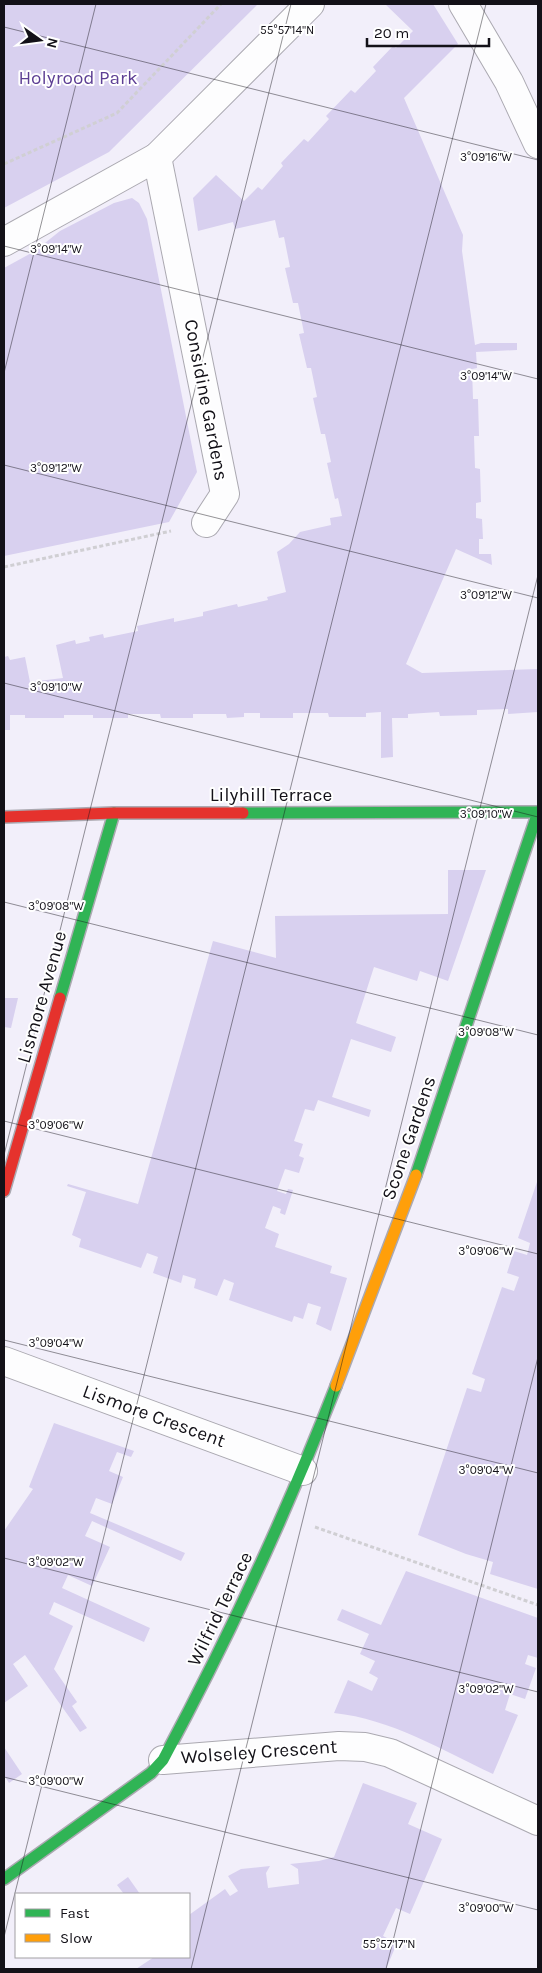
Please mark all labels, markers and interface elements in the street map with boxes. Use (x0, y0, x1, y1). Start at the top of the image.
north arrow (15, 15, 65, 65)
scale bar (367, 15, 490, 47)
text: 55°57'14"N (260, 23, 314, 37)
text: 20 m (374, 24, 409, 42)
text: N (43, 36, 62, 50)
park label: Holyrood Park (18, 67, 138, 89)
text: 3°09'16"W (460, 150, 512, 164)
text: 3°09'14"W (30, 242, 82, 256)
street label: Considine Gardens (180, 317, 232, 483)
text: 3°09'14"W (460, 369, 512, 383)
text: 3°09'12"W (30, 461, 82, 475)
text: 3°09'12"W (460, 588, 512, 602)
text: 3°09'10"W (30, 680, 82, 694)
street label: Lilyhill Terrace (210, 784, 332, 806)
text: 3°09'10"W (460, 807, 512, 821)
text: 3°09'08"W (28, 899, 84, 913)
street label: Lismore Avenue (13, 928, 71, 1066)
text: 3°09'08"W (458, 1025, 514, 1039)
street label: Scone Gardens (378, 1073, 440, 1203)
text: 3°09'06"W (28, 1118, 84, 1132)
text: 3°09'06"W (458, 1244, 514, 1258)
text: 3°09'04"W (28, 1336, 84, 1350)
street label: Lismore Crescent (80, 1380, 228, 1452)
text: 3°09'04"W (458, 1463, 514, 1477)
street label: Wilfrid Terrace (183, 1548, 257, 1670)
text: 3°09'02"W (28, 1555, 84, 1569)
text: 3°09'02"W (458, 1682, 514, 1696)
street label: Wolseley Crescent (180, 1736, 338, 1768)
text: 3°09'00"W (28, 1774, 84, 1788)
legend (15, 1893, 190, 1958)
text: 3°09'00"W (458, 1901, 514, 1915)
text: Fast (60, 1904, 90, 1922)
text: Slow (60, 1929, 92, 1947)
text: 55°57'17"N (362, 1937, 416, 1951)

